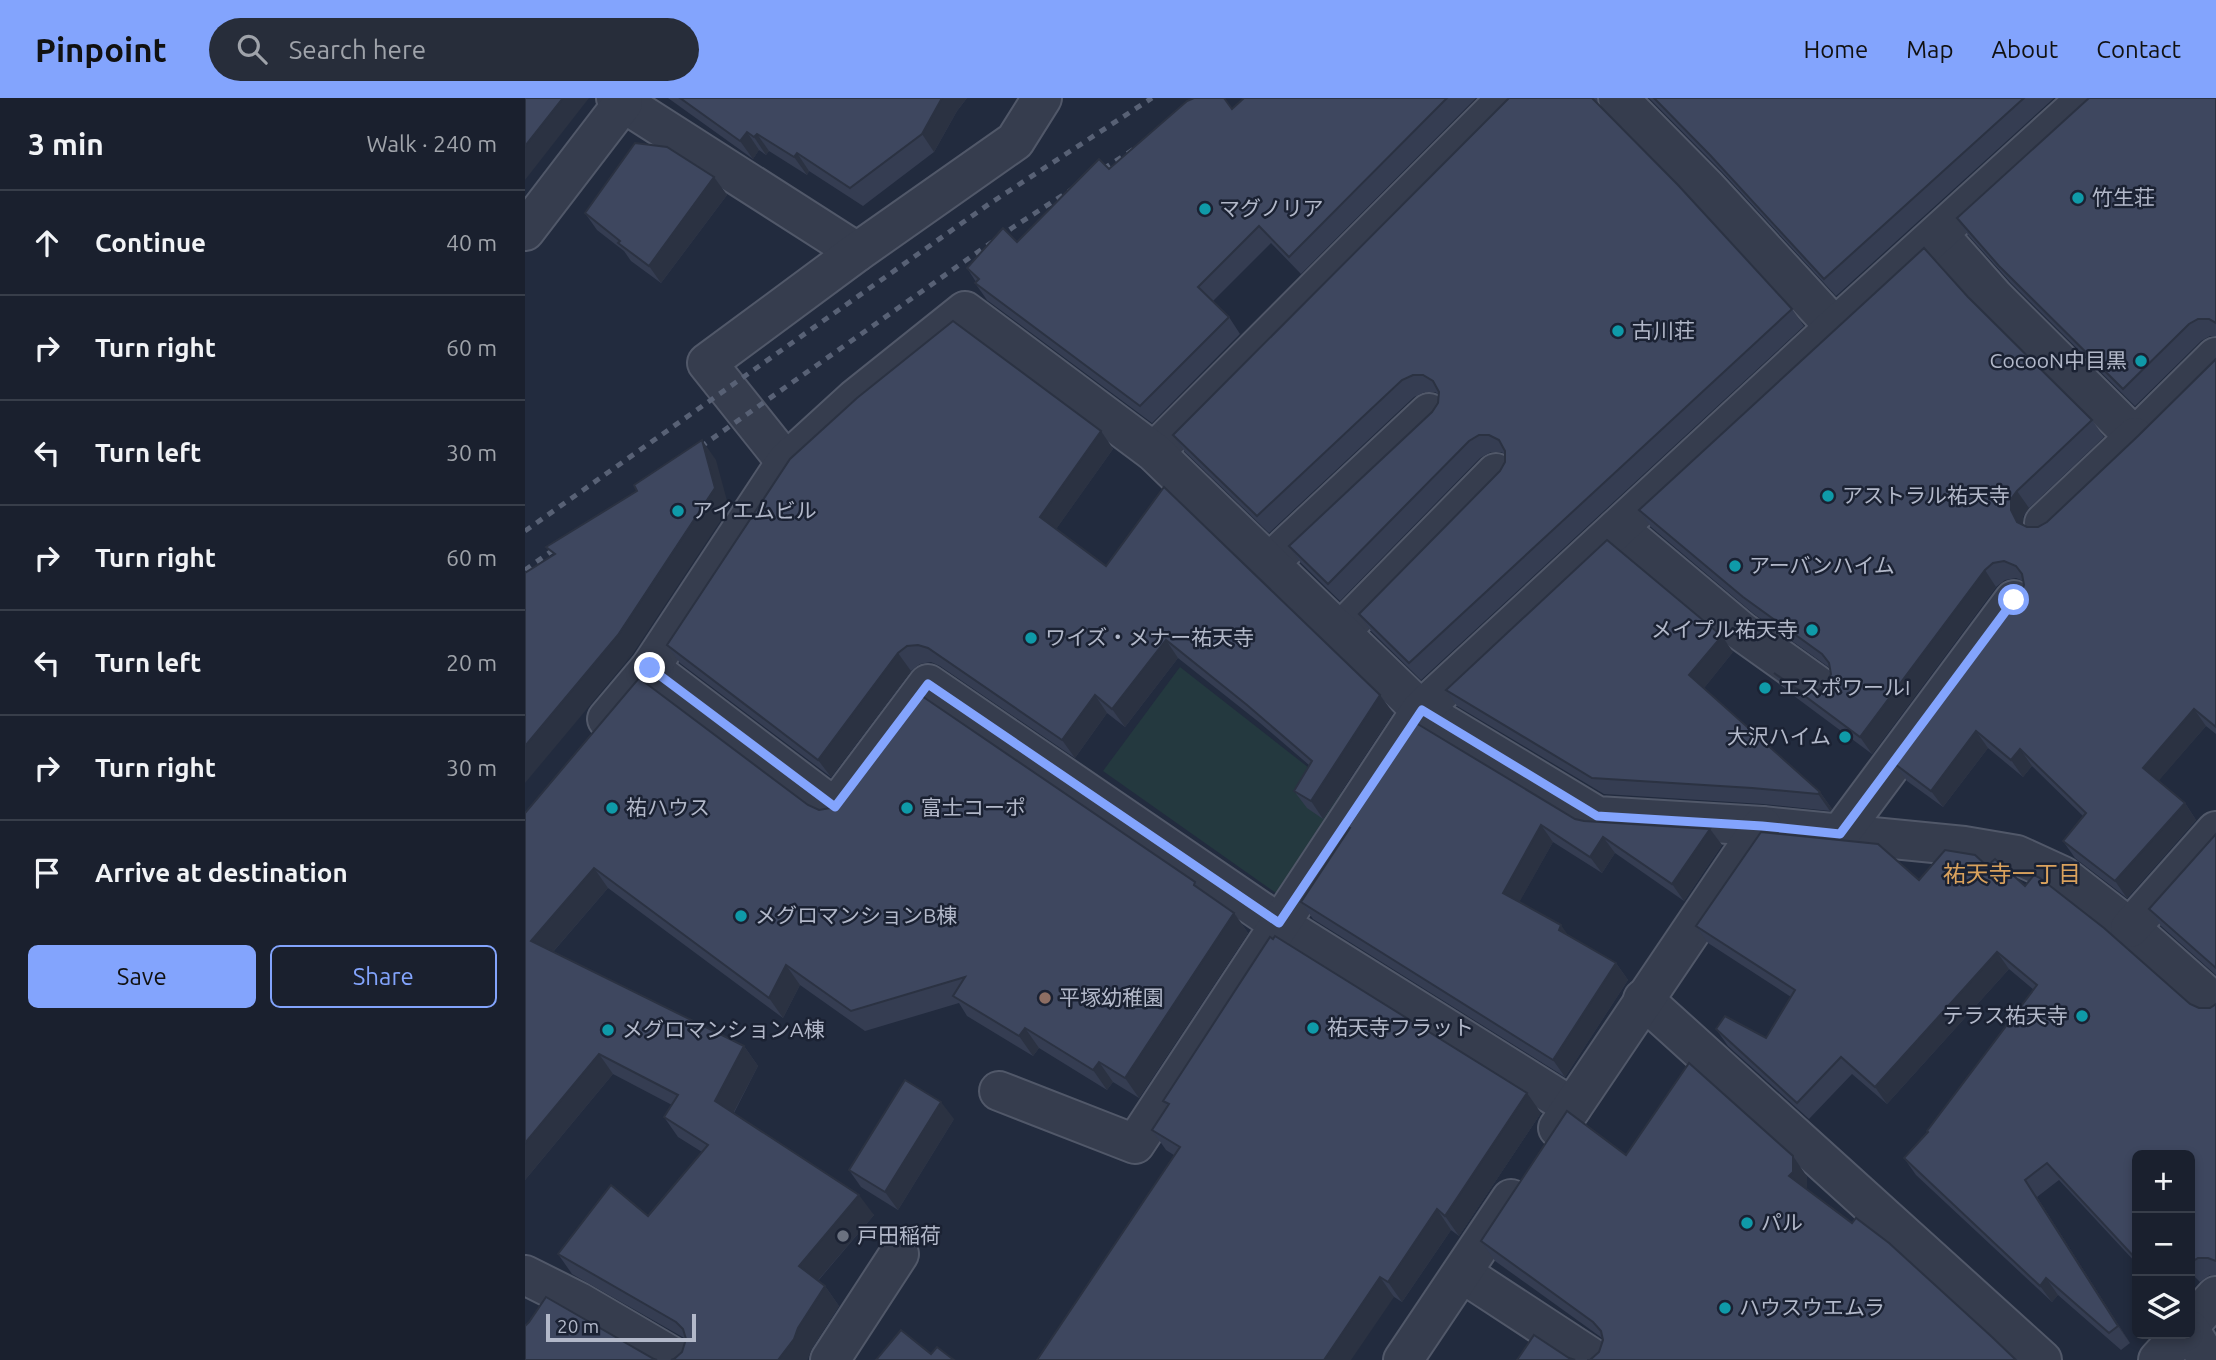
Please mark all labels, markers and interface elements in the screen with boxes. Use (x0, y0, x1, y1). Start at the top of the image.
search box (209, 18, 699, 81)
icon: search (233, 30, 271, 68)
text: Pinpoint (35, 31, 167, 68)
text: Search here (289, 35, 426, 64)
text: Home (1803, 36, 1868, 63)
text: Map (1906, 36, 1953, 63)
text: About (1991, 36, 2058, 63)
text: Contact (2096, 36, 2181, 63)
text: 3 min (28, 127, 104, 161)
text: Walk · 240 m (366, 131, 497, 156)
place label: 竹生荘 (2092, 185, 2155, 209)
marker: 竹生荘 (2070, 190, 2086, 206)
place label: マグノリア (1219, 196, 1324, 220)
marker: マグノリア (1197, 201, 1213, 217)
icon: ahead (28, 224, 66, 262)
text: Continue (95, 228, 206, 257)
text: 40 m (446, 230, 497, 255)
place label: 古川荘 (1632, 318, 1695, 342)
marker: 古川荘 (1610, 323, 1626, 339)
icon: right (28, 329, 66, 367)
text: Turn right (95, 333, 216, 362)
text: 60 m (446, 335, 497, 360)
place label: CocooN中目黒 (1990, 348, 2127, 372)
marker: CocooN中目黒 (2133, 353, 2149, 369)
icon: left (28, 434, 66, 472)
text: Turn left (95, 438, 201, 467)
text: 30 m (446, 440, 497, 465)
place label: アストラル祐天寺 (1842, 483, 2010, 507)
marker: アストラル祐天寺 (1820, 488, 1836, 504)
place label: アイエムビル (692, 498, 817, 522)
marker: アイエムビル (670, 503, 686, 519)
icon: right (28, 539, 66, 577)
text: Turn right (95, 543, 216, 572)
text: 60 m (446, 545, 497, 570)
place label: アーバンハイム (1749, 553, 1895, 577)
marker: アーバンハイム (1727, 558, 1743, 574)
route start (1998, 584, 2029, 615)
place label: メイプル祐天寺 (1651, 617, 1798, 641)
marker: メイプル祐天寺 (1804, 622, 1820, 638)
place label: ワイズ・メナー祐天寺 (1045, 625, 1254, 649)
marker: ワイズ・メナー祐天寺 (1023, 630, 1039, 646)
icon: left (28, 644, 66, 682)
text: Turn left (95, 648, 201, 677)
text: 20 m (446, 650, 497, 675)
route end (634, 652, 665, 683)
place label: エスポワールI (1779, 675, 1910, 699)
marker: エスポワールI (1757, 680, 1773, 696)
place label: 大沢ハイム (1727, 724, 1831, 748)
marker: 大沢ハイム (1837, 729, 1853, 745)
icon: right (28, 749, 66, 787)
text: Turn right (95, 753, 216, 782)
text: 30 m (446, 755, 497, 780)
place label: 祐ハウス (626, 795, 710, 819)
place label: 富士コーポ (921, 795, 1026, 819)
marker: 祐ハウス (604, 800, 620, 816)
marker: 富士コーポ (899, 800, 915, 816)
icon: arrive (28, 854, 66, 892)
text: Arrive at destination (95, 858, 348, 887)
district label: 祐天寺一丁目 (1943, 861, 2081, 886)
place label: メグロマンションB棟 (755, 903, 957, 927)
marker: メグロマンションB棟 (733, 908, 749, 924)
button: Save (28, 945, 256, 1008)
button: Share (270, 945, 497, 1008)
place label: 平塚幼稚園 (1059, 985, 1164, 1009)
marker: 平塚幼稚園 (1037, 990, 1053, 1006)
place label: テラス祐天寺 (1942, 1003, 2068, 1027)
marker: テラス祐天寺 (2074, 1008, 2090, 1024)
place label: 祐天寺フラット (1327, 1015, 1474, 1039)
place label: メグロマンションA棟 (622, 1017, 825, 1041)
marker: 祐天寺フラット (1305, 1020, 1321, 1036)
marker: メグロマンションA棟 (600, 1022, 616, 1038)
map controls (2132, 1150, 2195, 1339)
button: + (2132, 1150, 2195, 1213)
place label: パル (1761, 1210, 1803, 1234)
button: − (2132, 1213, 2195, 1276)
marker: パル (1739, 1215, 1755, 1231)
place label: 戸田稲荷 (857, 1223, 941, 1247)
marker: 戸田稲荷 (835, 1228, 851, 1244)
button: layers (2132, 1276, 2195, 1339)
place label: ハウスウエムラ (1739, 1295, 1885, 1319)
marker: ハウスウエムラ (1717, 1300, 1733, 1316)
scale bar (546, 1311, 697, 1343)
text: 20 m (557, 1315, 599, 1337)

